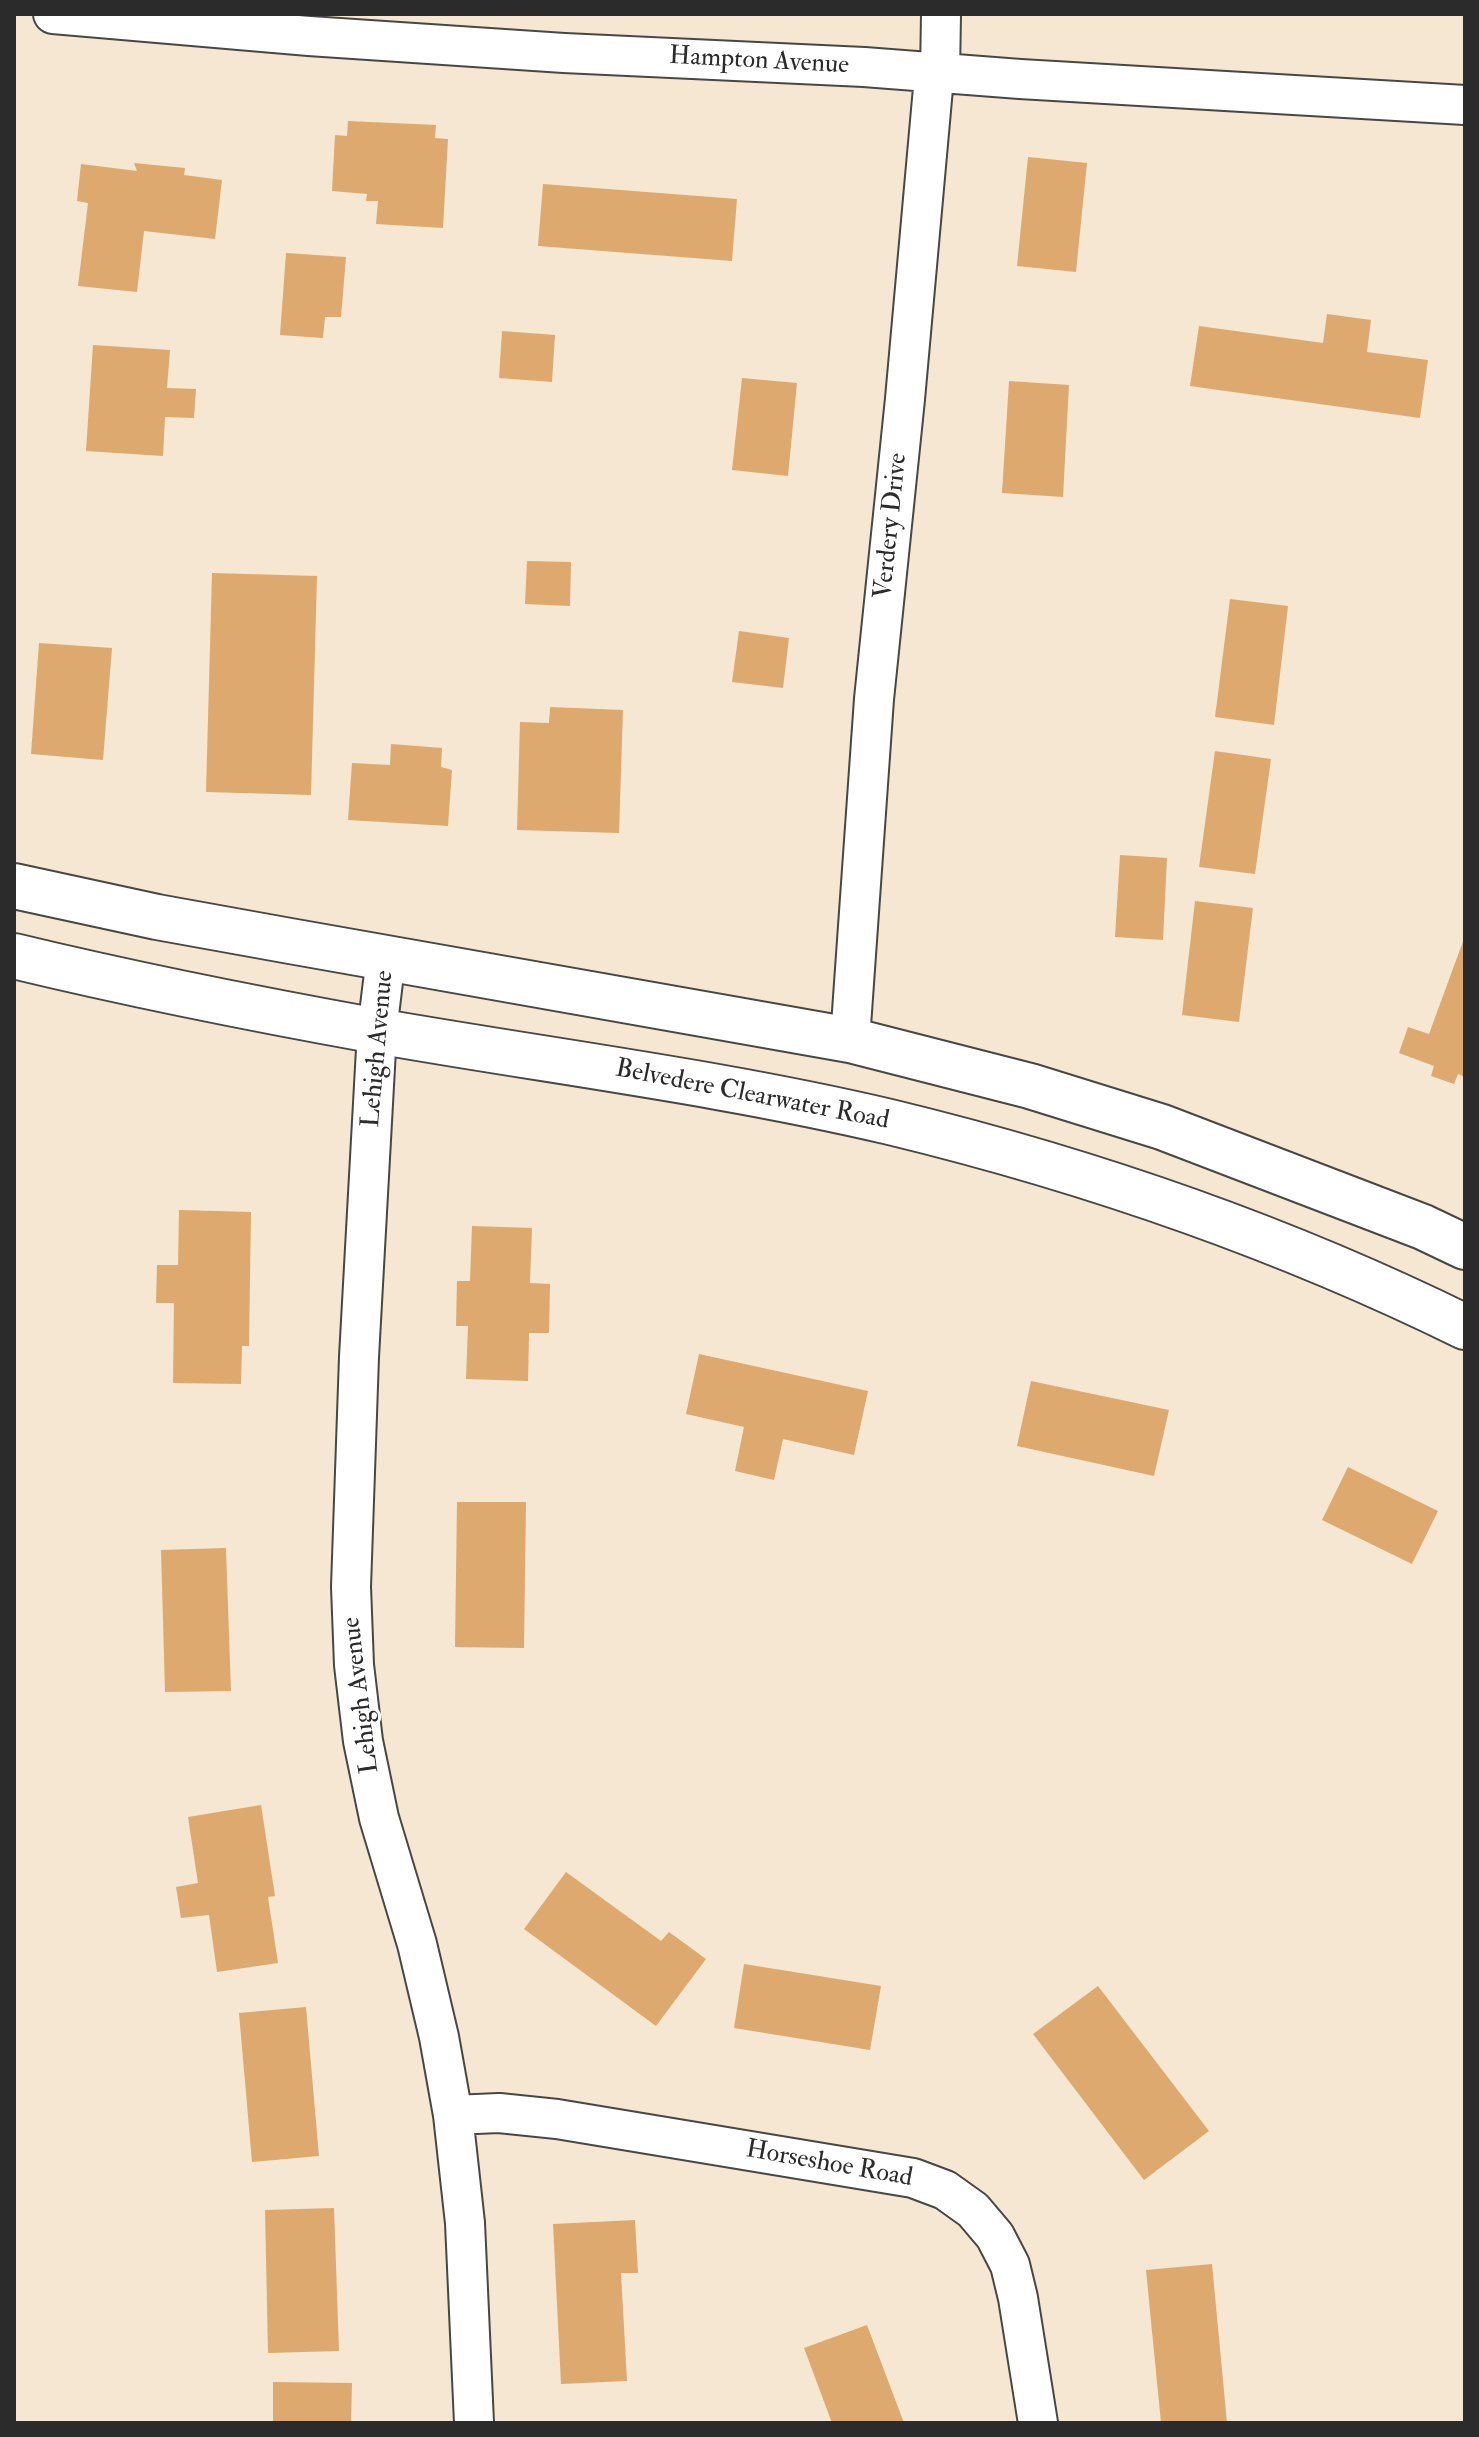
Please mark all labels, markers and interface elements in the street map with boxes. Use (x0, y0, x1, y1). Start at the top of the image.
street label: Hampton Avenue (668, 42, 850, 82)
street label: Verdery Drive (869, 452, 915, 600)
street label: Lehigh Avenue (357, 969, 401, 1129)
street label: Belvedere Clearwater Road (612, 1054, 892, 1138)
street label: Lehigh Avenue (337, 1615, 387, 1775)
street label: Horseshoe Road (743, 2135, 915, 2195)

